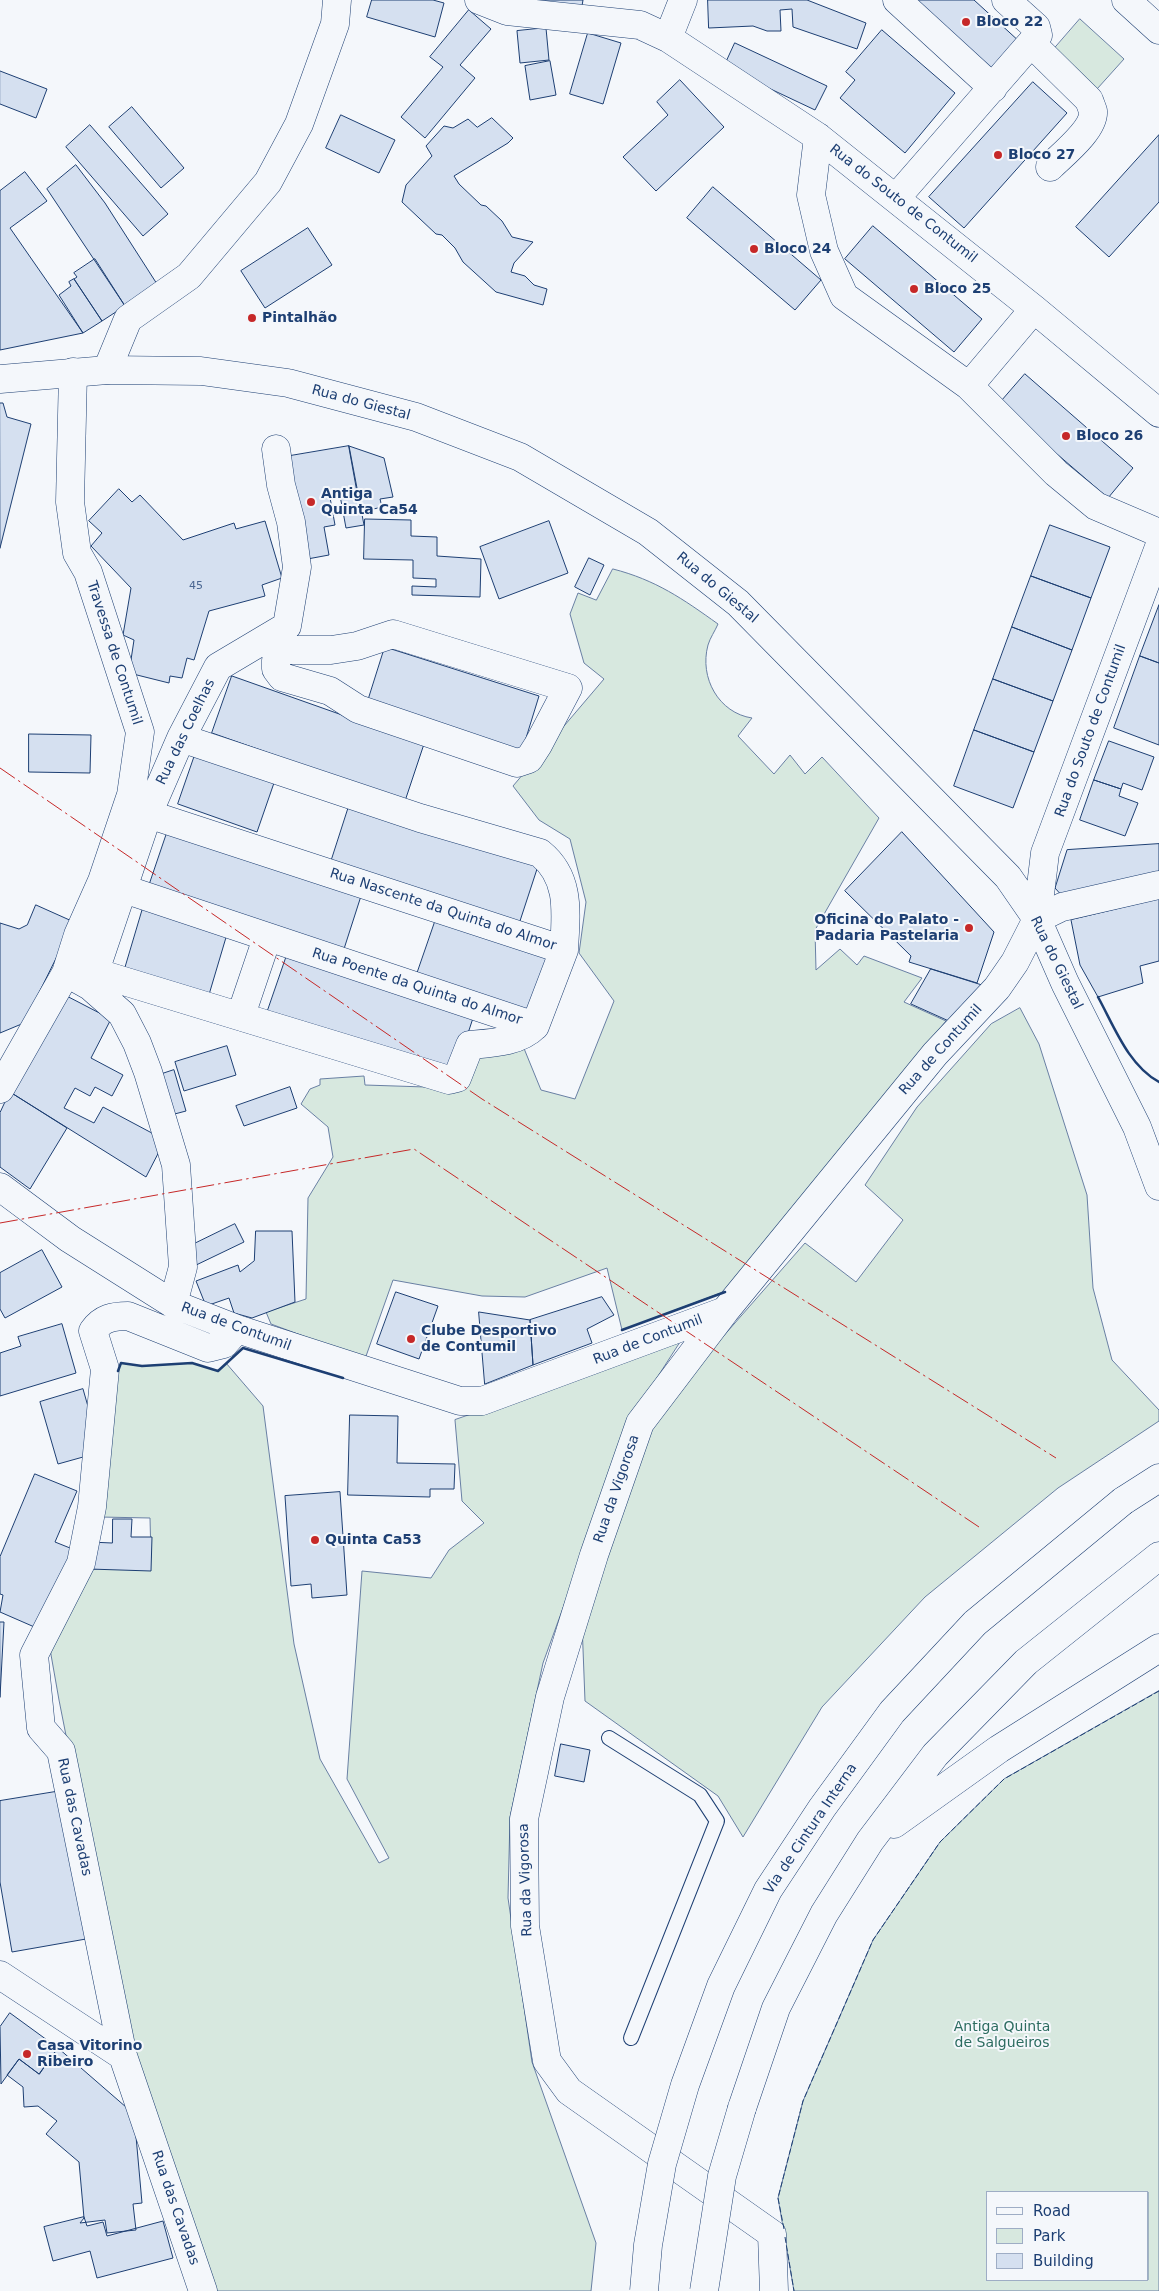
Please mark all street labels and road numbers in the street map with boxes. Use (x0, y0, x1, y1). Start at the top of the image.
street label: Rua do Souto de Contumil (826, 141, 980, 267)
street label: Rua do Giestal (310, 382, 412, 424)
street label: Rua do Giestal (673, 549, 761, 627)
street label: Travessa de Contumil (83, 579, 145, 727)
street label: Rua do Souto de Contumil (1052, 642, 1130, 820)
street label: Rua das Coelhas (153, 676, 219, 788)
street label: Rua Nascente da Quinta do Almor (327, 865, 559, 955)
street label: Rua do Giestal (1026, 914, 1086, 1012)
street label: Rua Poente da Quinta do Almor (310, 945, 524, 1029)
street label: Rua de Contumil (896, 1001, 986, 1099)
street label: Rua de Contumil (179, 1299, 293, 1355)
street label: Rua de Contumil (591, 1311, 705, 1369)
street label: Rua da Vigorosa (591, 1433, 643, 1545)
street label: Rua das Cavadas (53, 1756, 95, 1878)
street label: Via de Cintura Interna (761, 1761, 861, 1897)
street label: Rua da Vigorosa (516, 1823, 536, 1937)
street label: Rua das Cavadas (147, 2148, 203, 2268)

